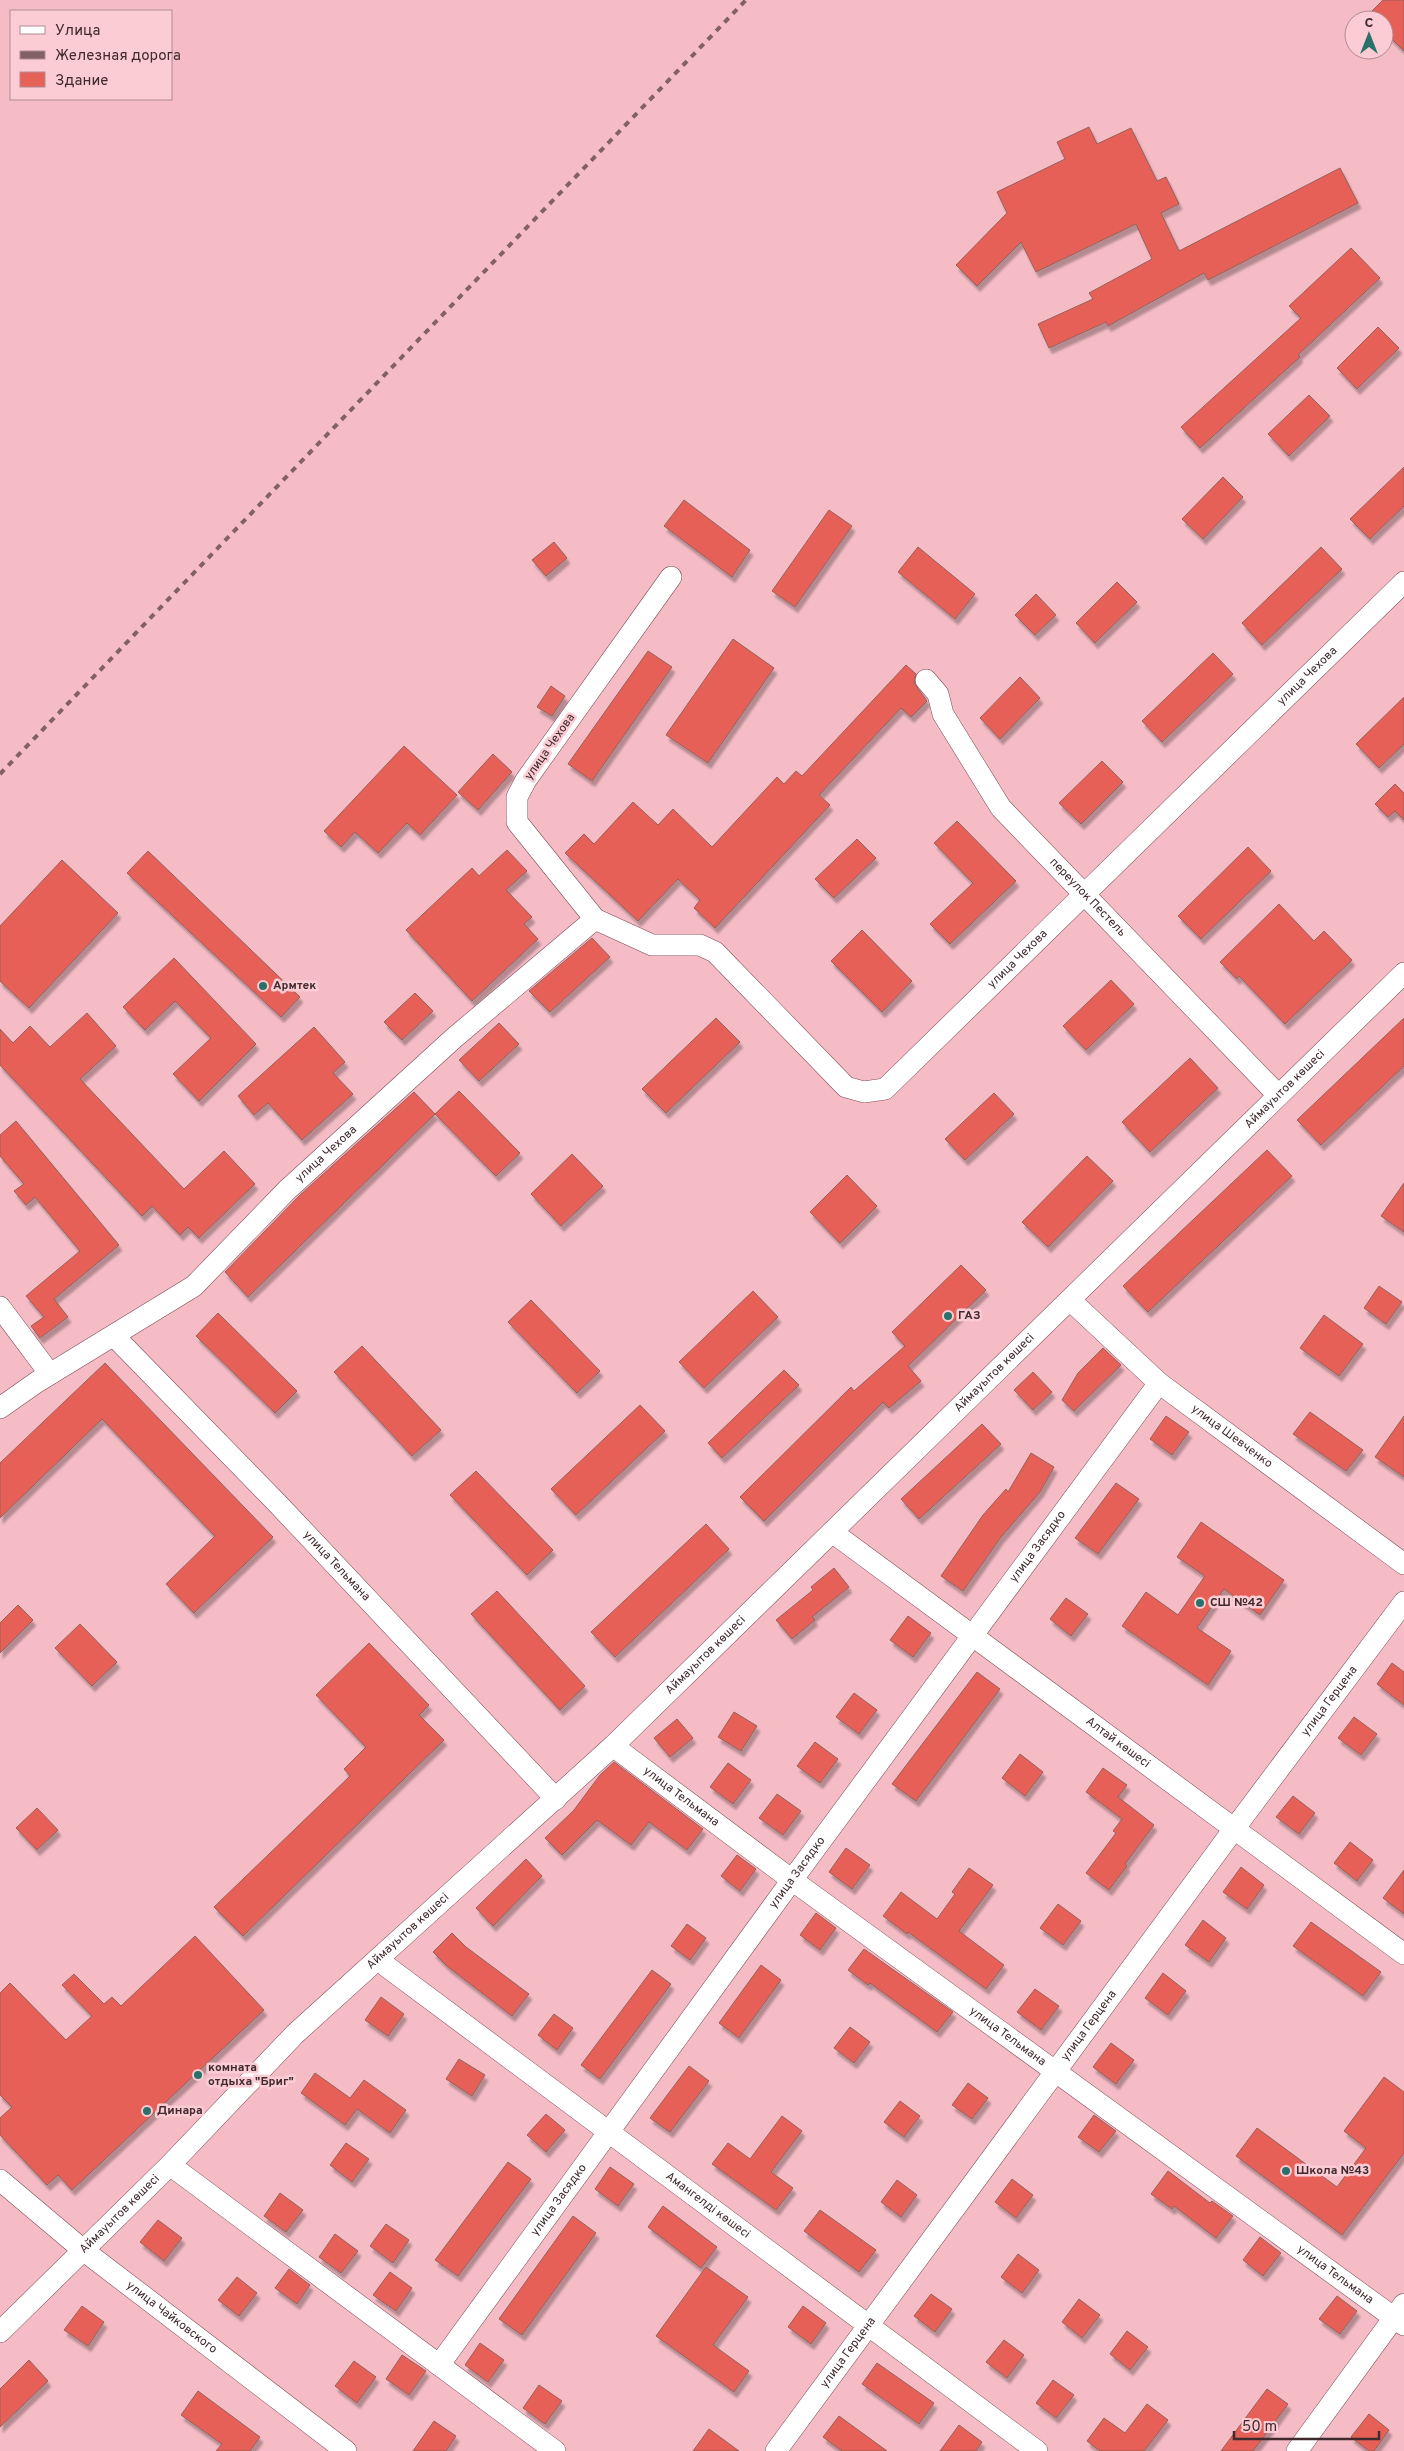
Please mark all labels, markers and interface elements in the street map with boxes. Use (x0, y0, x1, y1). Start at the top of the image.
legend (10, 10, 172, 100)
north arrow (1344, 10, 1394, 60)
text: С (1365, 15, 1374, 32)
text: Улица (55, 22, 100, 41)
text: Железная дорога (55, 47, 181, 66)
text: Здание (55, 72, 108, 91)
street label: улица Чехова (1274, 643, 1341, 709)
street label: улица Чехова (521, 711, 579, 783)
street label: переулок Пестель (1046, 855, 1129, 940)
street label: улица Чехова (984, 926, 1051, 992)
place label: Армтек (273, 978, 316, 994)
marker: Армтек (257, 980, 269, 992)
street label: Аймауытов көшесі (1241, 1046, 1329, 1132)
street label: улица Чехова (292, 1122, 360, 1186)
place label: ГАЗ (958, 1308, 980, 1324)
marker: ГАЗ (942, 1310, 954, 1322)
street label: Аймауытов көшесі (951, 1330, 1038, 1416)
street label: улица Шевченко (1188, 1401, 1276, 1472)
street label: улица Засядко (1006, 1507, 1070, 1586)
street label: улица Тельмана (299, 1527, 373, 1605)
place label: СШ №42 (1210, 1595, 1263, 1611)
marker: СШ №42 (1194, 1597, 1206, 1609)
street label: Аймауытов көшесі (662, 1613, 749, 1698)
street label: улица Герцена (1298, 1663, 1361, 1740)
street label: Алтай көшесі (1082, 1714, 1153, 1772)
street label: улица Тельмана (640, 1763, 722, 1831)
street label: улица Засядко (766, 1833, 829, 1912)
street label: Аймауытов көшесі (363, 1890, 453, 1973)
street label: улица Герцена (1058, 1987, 1120, 2064)
street label: улица Тельмана (966, 2003, 1049, 2070)
place label: комната отдыха "Бриг" (208, 2060, 294, 2090)
marker: комната отдыха "Бриг" (192, 2069, 204, 2081)
place label: Динара (157, 2103, 203, 2119)
marker: Динара (141, 2105, 153, 2117)
street label: улица Засядко (527, 2161, 591, 2239)
place label: Школа №43 (1296, 2163, 1369, 2179)
marker: Школа №43 (1280, 2165, 1292, 2177)
street label: Амангелді көшесі (662, 2169, 753, 2242)
street label: Аймауытов көшесі (76, 2171, 163, 2257)
street label: улица Тельмана (1293, 2242, 1377, 2308)
street label: улица Чайковского (123, 2278, 220, 2358)
street label: улица Герцена (817, 2314, 880, 2391)
scale bar (1234, 2408, 1379, 2440)
text: 50 m (1242, 2418, 1277, 2437)

